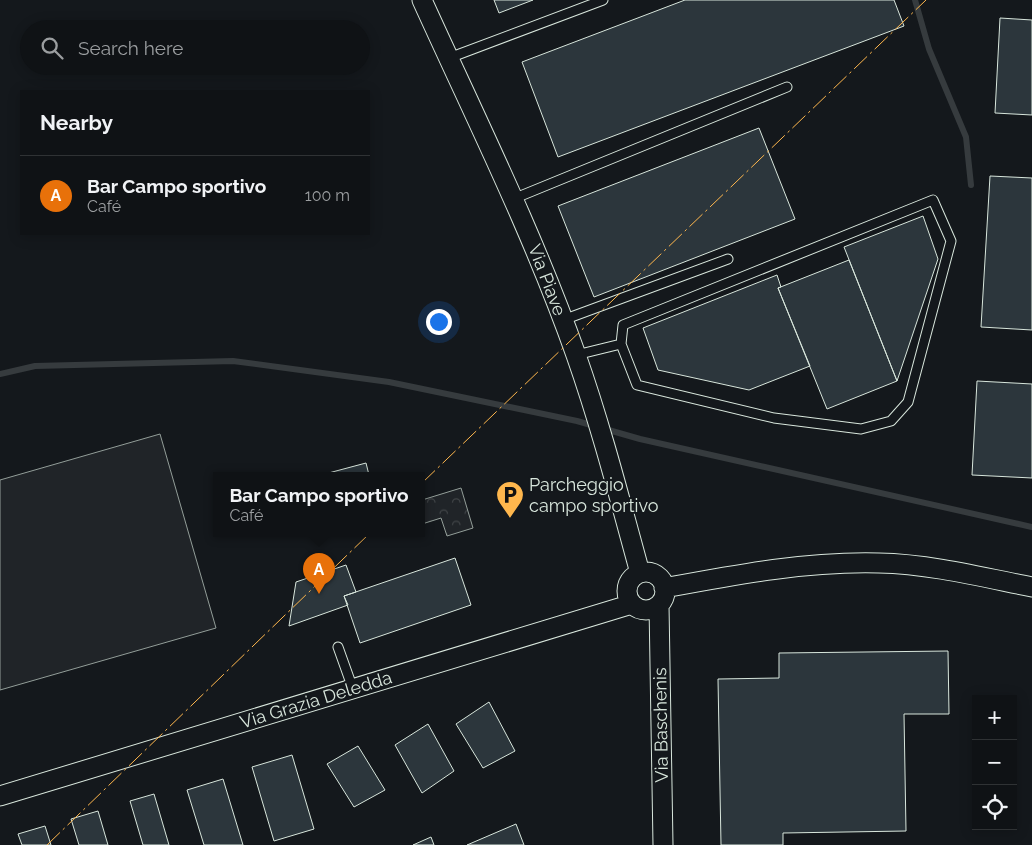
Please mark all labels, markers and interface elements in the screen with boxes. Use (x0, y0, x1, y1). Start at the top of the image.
search box (20, 20, 370, 75)
icon: search (38, 34, 66, 62)
text: Search here (78, 37, 184, 59)
text: Nearby (40, 110, 113, 135)
text: Bar Campo sportivo (87, 175, 266, 197)
text: A (51, 186, 61, 205)
text: 100 m (305, 186, 350, 205)
text: Café (87, 197, 121, 216)
street label: Via Piave (524, 241, 571, 319)
your location (426, 309, 452, 335)
popup (213, 472, 425, 537)
place label: Parcheggio campo sportivo (529, 474, 659, 516)
parking icon: Parcheggio campo sportivo (495, 480, 525, 519)
text: Bar Campo sportivo (229, 484, 409, 506)
text: Café (229, 506, 263, 525)
pin: A (303, 553, 335, 594)
street label: Via Grazia Deledda (237, 666, 394, 733)
street label: Via Baschenis (649, 667, 672, 783)
map controls (972, 695, 1017, 830)
button: + (972, 695, 1017, 740)
button: − (972, 740, 1017, 785)
button: locate (972, 785, 1017, 830)

